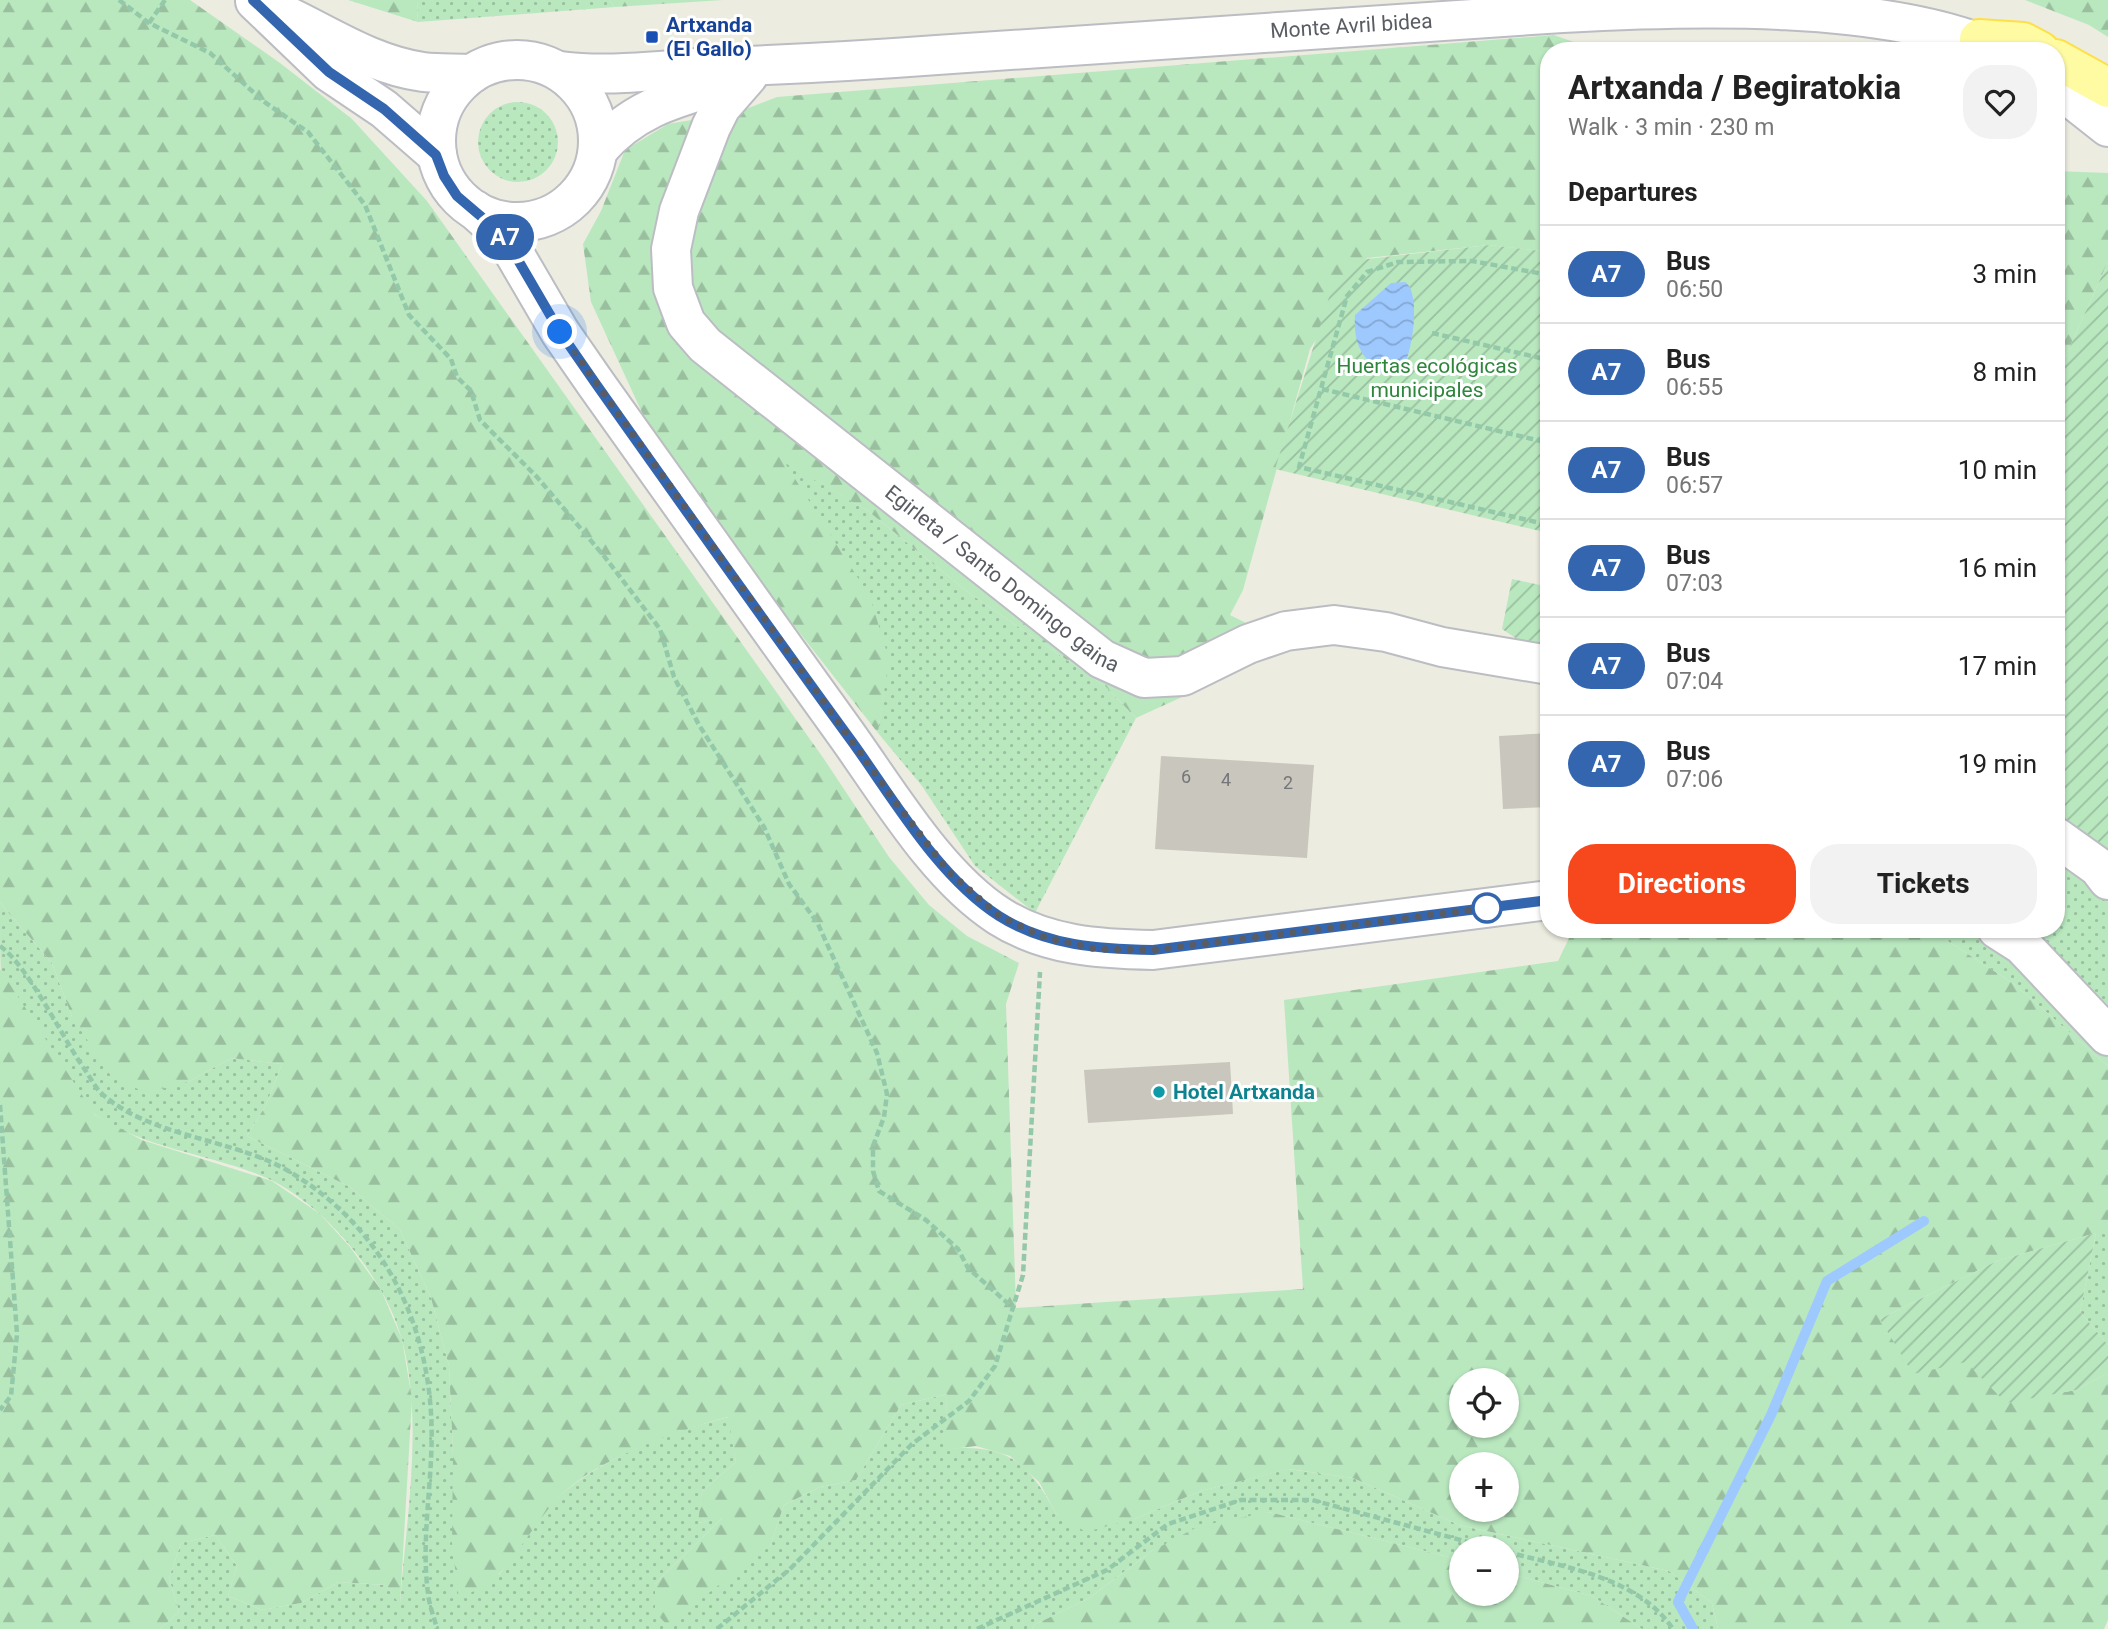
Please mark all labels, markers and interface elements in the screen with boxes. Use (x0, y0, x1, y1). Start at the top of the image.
street label: Monte Avril bidea (1270, 9, 1433, 43)
place label: Artxanda (El Gallo) (666, 13, 752, 61)
marker: Artxanda (El Gallo) (644, 29, 660, 45)
button: heart (1963, 65, 2037, 139)
text: Artxanda / Begiratokia (1568, 68, 1901, 107)
text: Walk · 3 min · 230 m (1568, 114, 1774, 141)
text: Departures (1568, 177, 1698, 207)
line badge: A7 (474, 214, 536, 260)
text: A7 (490, 223, 520, 251)
text: Bus (1666, 246, 1711, 276)
text: 3 min (1972, 259, 2037, 289)
text: A7 (1592, 260, 1621, 288)
text: 06:50 (1666, 276, 1723, 303)
your location (542, 314, 577, 349)
text: Bus (1666, 344, 1711, 374)
park label: Huertas ecológicas municipales (1336, 354, 1518, 402)
text: 8 min (1972, 357, 2037, 387)
text: A7 (1592, 358, 1621, 386)
text: 06:55 (1666, 374, 1723, 401)
text: Bus (1666, 442, 1711, 472)
text: 10 min (1958, 455, 2037, 485)
text: A7 (1592, 456, 1621, 484)
text: 06:57 (1666, 472, 1723, 499)
street label: Egirleta / Santo Domingo gaina (881, 480, 1123, 677)
text: Bus (1666, 540, 1711, 570)
text: 16 min (1958, 553, 2037, 583)
text: A7 (1592, 554, 1621, 582)
text: 07:03 (1666, 570, 1723, 597)
text: Bus (1666, 638, 1711, 668)
text: 17 min (1958, 651, 2037, 681)
text: A7 (1592, 652, 1621, 680)
text: 07:04 (1666, 668, 1723, 695)
text: Bus (1666, 736, 1711, 766)
text: 19 min (1958, 749, 2037, 779)
text: A7 (1592, 750, 1621, 778)
house number: 6 (1181, 766, 1191, 787)
text: 07:06 (1666, 766, 1723, 793)
house number: 4 (1221, 769, 1231, 790)
house number: 2 (1283, 772, 1293, 793)
button: Directions (1568, 844, 1796, 924)
button: Tickets (1810, 844, 2037, 924)
unlabelled marker (1472, 893, 1502, 923)
place label: Hotel Artxanda (1173, 1080, 1315, 1104)
marker: Hotel Artxanda (1151, 1084, 1167, 1100)
map controls (1449, 1368, 1519, 1606)
button: locate (1449, 1368, 1519, 1438)
button: + (1449, 1452, 1519, 1522)
button: − (1449, 1536, 1519, 1606)

